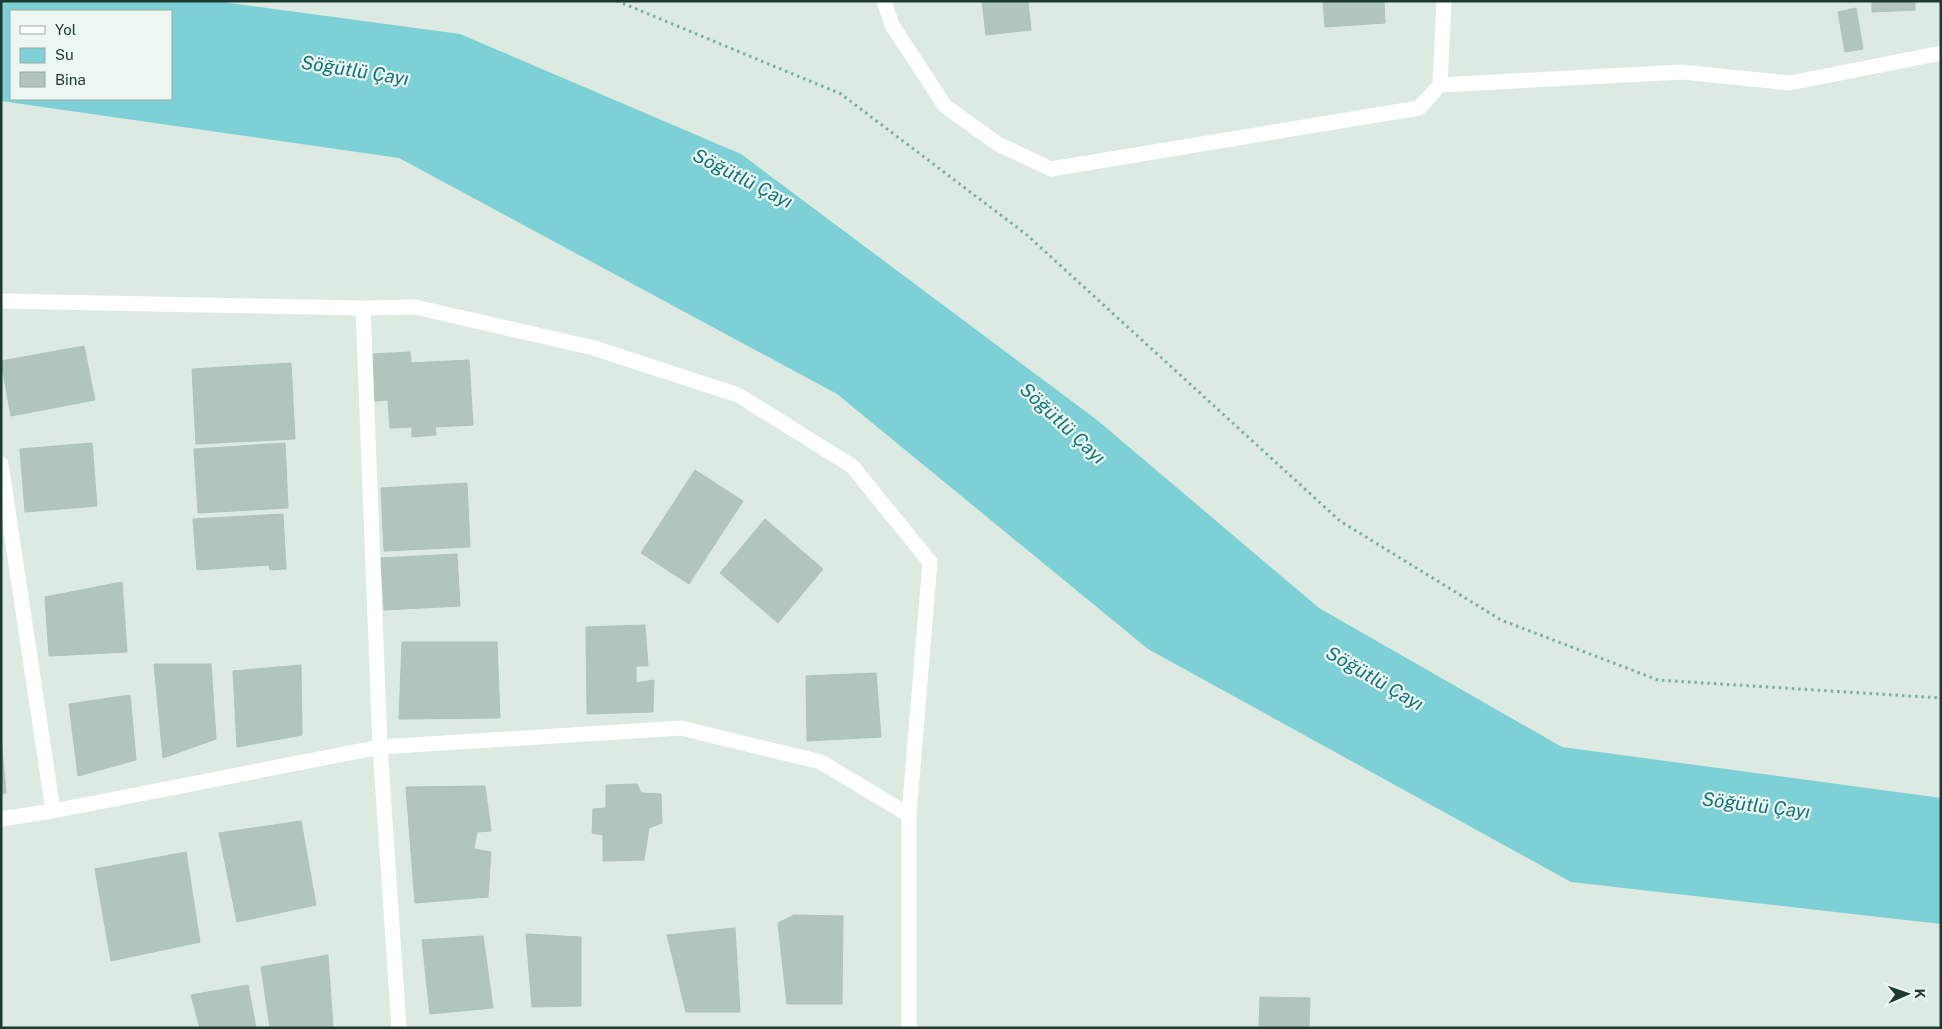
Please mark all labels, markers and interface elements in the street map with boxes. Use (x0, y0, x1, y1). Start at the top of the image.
legend (10, 10, 172, 100)
text: Yol (55, 21, 76, 38)
text: Su (55, 46, 74, 63)
water label: Söğütlü Çayı (300, 51, 410, 89)
text: Bina (55, 71, 86, 88)
water label: Söğütlü Çayı (690, 143, 796, 213)
water label: Söğütlü Çayı (1016, 378, 1110, 468)
water label: Söğütlü Çayı (1322, 641, 1428, 715)
water label: Söğütlü Çayı (1701, 787, 1811, 823)
north arrow (1882, 969, 1932, 1019)
text: K (1912, 988, 1928, 999)

